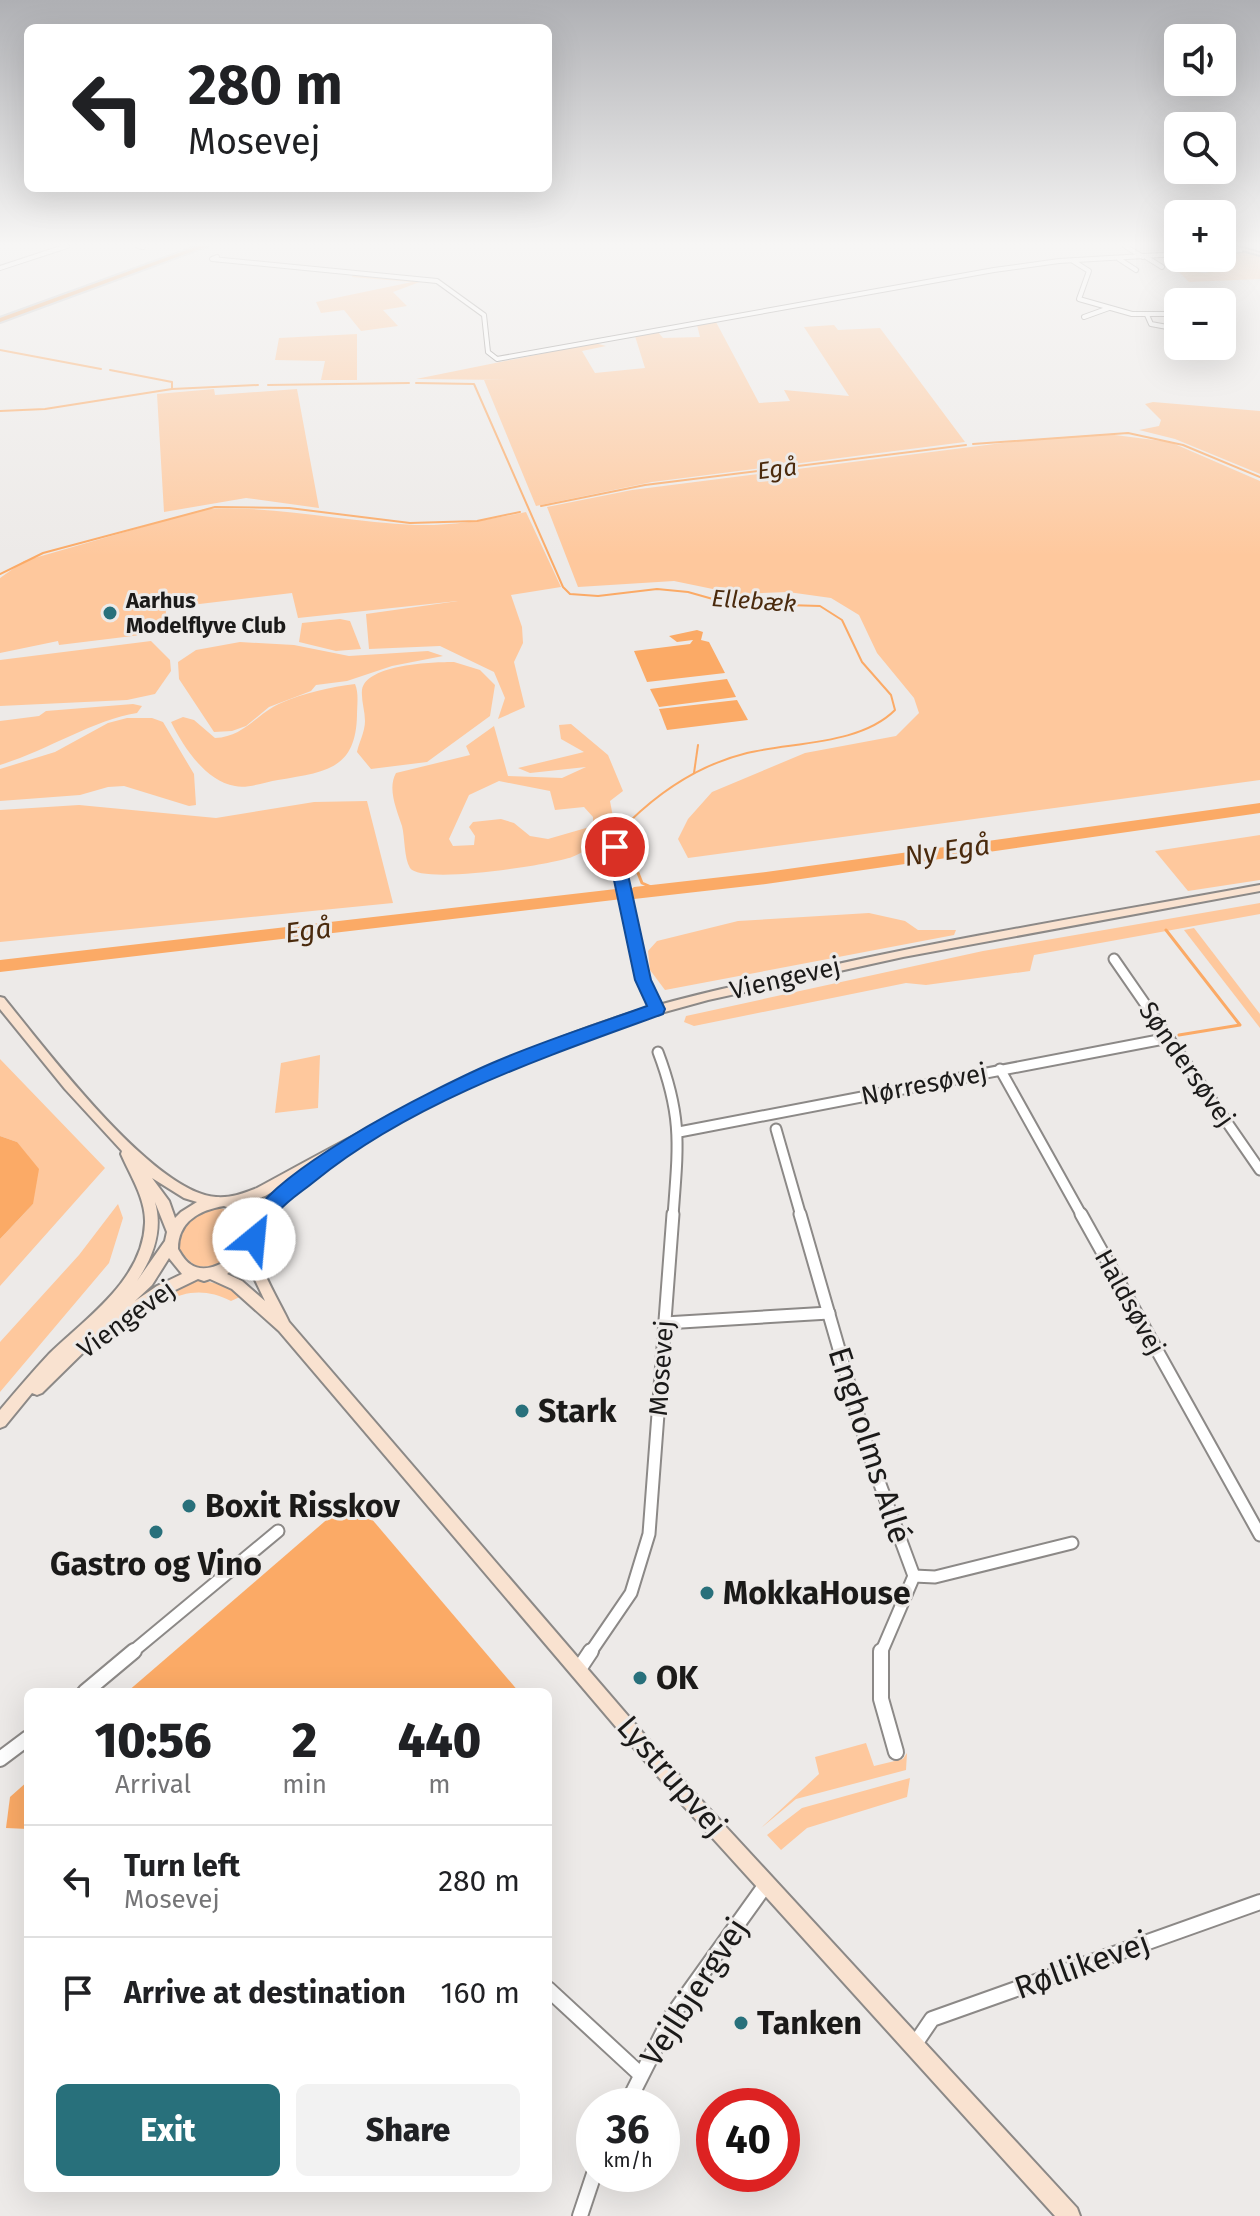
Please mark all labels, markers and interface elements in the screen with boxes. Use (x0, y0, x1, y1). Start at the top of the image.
map controls (1164, 24, 1236, 360)
button: sound (1164, 24, 1236, 96)
text: 280 m (188, 52, 343, 119)
icon: left (56, 56, 160, 160)
button: search (1164, 112, 1236, 184)
text: Mosevej (188, 120, 321, 164)
button: + (1164, 200, 1236, 272)
button: − (1164, 288, 1236, 360)
water label: Egå (756, 453, 798, 485)
water label: Ellebæk (711, 584, 797, 618)
place label: Aarhus Modelflyve Club (125, 587, 286, 639)
marker: Aarhus Modelflyve Club (101, 604, 119, 622)
pin (581, 813, 649, 881)
icon: arrive (593, 825, 637, 869)
water label: Ny Egå (902, 828, 992, 873)
water label: Egå (283, 911, 333, 950)
street label: Viengevej (727, 951, 843, 1006)
street label: Søndersøvej (1132, 996, 1241, 1133)
street label: Nørresøvej (858, 1057, 990, 1112)
position arrow (212, 1197, 296, 1281)
street label: Haldsøvej (1088, 1244, 1171, 1360)
street label: Viengevej (72, 1274, 181, 1365)
street label: Mosevej (643, 1319, 680, 1417)
street label: Engholms Allé (820, 1342, 920, 1548)
place label: Stark (538, 1392, 617, 1430)
marker: Stark (513, 1402, 531, 1420)
place label: Boxit Risskov (205, 1487, 400, 1525)
marker: Boxit Risskov (180, 1497, 198, 1515)
marker: Gastro og Vino (147, 1523, 165, 1541)
place label: Gastro og Vino (50, 1545, 262, 1583)
place label: MokkaHouse (723, 1574, 911, 1612)
marker: MokkaHouse (698, 1584, 716, 1602)
place label: OK (656, 1659, 699, 1697)
marker: OK (631, 1669, 649, 1687)
street label: Lystrupvej (609, 1708, 735, 1844)
text: 10:56 (95, 1712, 212, 1770)
text: 2 (292, 1712, 317, 1770)
text: 440 (398, 1712, 481, 1770)
text: Arrival (115, 1769, 191, 1800)
text: min (282, 1769, 327, 1800)
text: m (428, 1769, 451, 1800)
text: Turn left (124, 1848, 240, 1884)
icon: left (56, 1859, 100, 1903)
text: 280 m (438, 1863, 520, 1899)
text: Mosevej (124, 1884, 220, 1915)
street label: Vejlbjergvej (632, 1911, 756, 2073)
street label: Røllikevej (1009, 1923, 1155, 2007)
icon: arrive (56, 1971, 100, 2015)
text: Arrive at destination (124, 1975, 406, 2011)
text: 160 m (441, 1975, 520, 2011)
place label: Tanken (757, 2004, 862, 2042)
marker: Tanken (732, 2014, 750, 2032)
button: Exit (56, 2084, 280, 2176)
button: Share (296, 2084, 520, 2176)
speed limit sign: 40 (696, 2088, 800, 2192)
text: 36 (606, 2106, 650, 2154)
text: km/h (603, 2148, 653, 2172)

